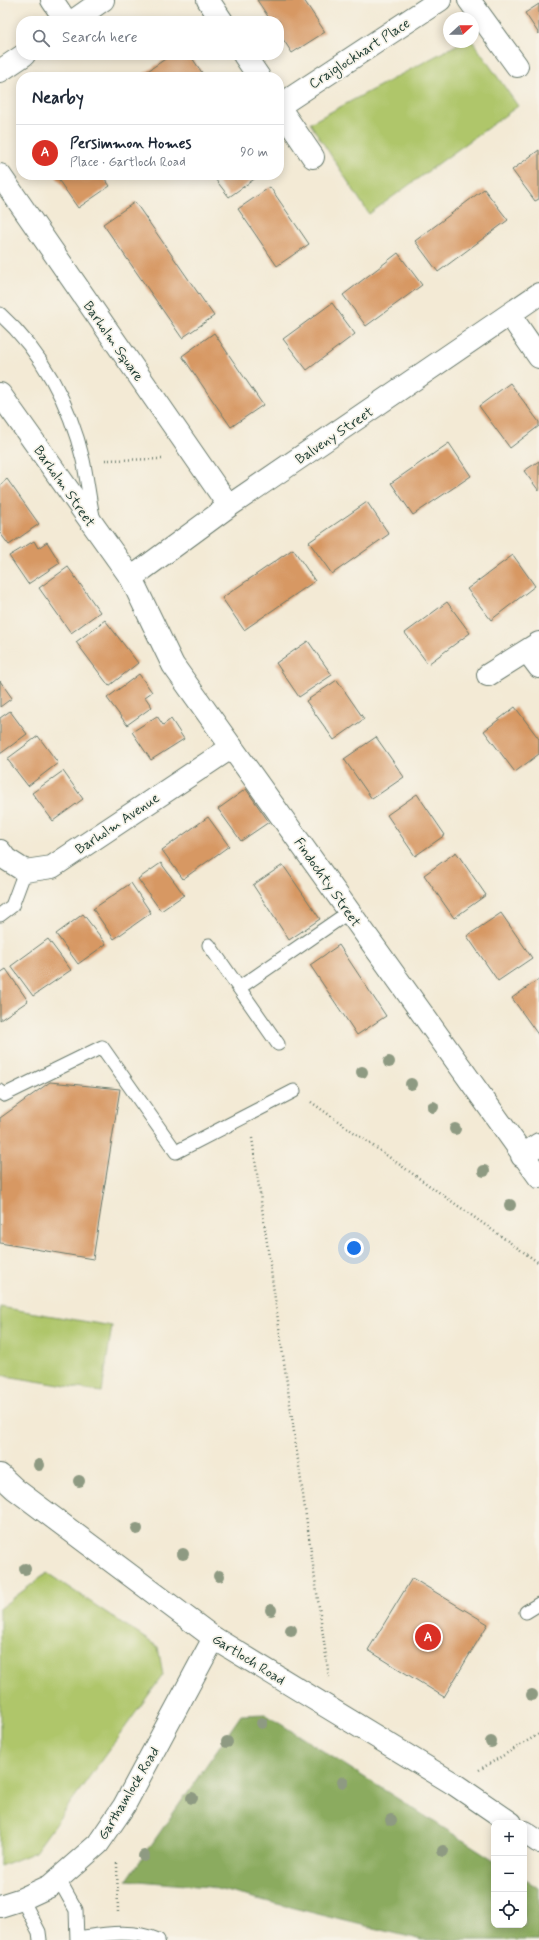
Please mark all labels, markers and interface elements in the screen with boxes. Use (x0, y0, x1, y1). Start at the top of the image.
north arrow (443, 12, 479, 48)
street label: Craiglockhart Place (306, 14, 414, 94)
search box (16, 16, 284, 60)
icon: search (30, 27, 52, 49)
text: Search here (62, 28, 138, 48)
text: Nearby (32, 87, 84, 109)
text: Persimmon Homes (70, 134, 191, 154)
text: A (41, 144, 49, 161)
text: 90 m (240, 144, 268, 161)
text: Place · Gartloch Road (70, 154, 186, 171)
street label: Barholm Square (79, 298, 148, 386)
street label: Balveny Street (292, 403, 377, 469)
street label: Barholm Street (29, 442, 99, 531)
street label: Barholm Avenue (72, 789, 163, 859)
street label: Findochty Street (290, 834, 365, 931)
your location (344, 1238, 364, 1258)
pin: A (415, 1622, 441, 1652)
street label: Gartloch Road (209, 1630, 288, 1689)
street label: Garthamlock Road (94, 1744, 164, 1843)
map controls (491, 1820, 527, 1928)
button: + (491, 1820, 527, 1856)
button: − (491, 1856, 527, 1892)
button: locate (491, 1892, 527, 1928)

